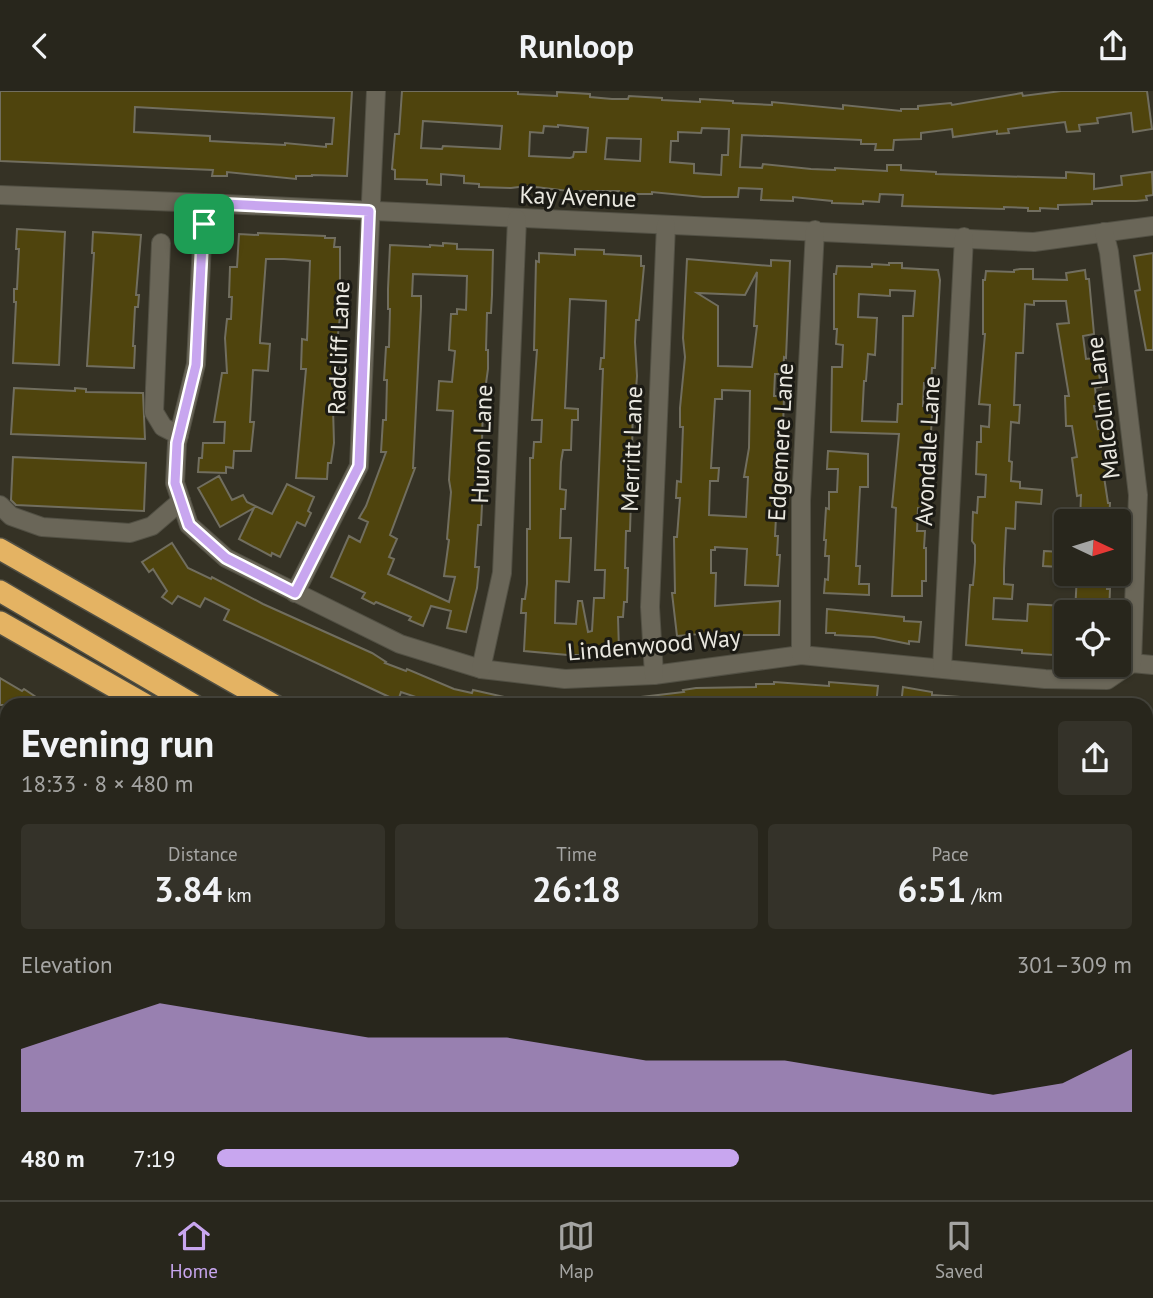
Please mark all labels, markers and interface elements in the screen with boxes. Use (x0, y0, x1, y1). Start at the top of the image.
text: Runloop (519, 25, 634, 67)
icon: back (21, 27, 59, 65)
icon: share (1094, 27, 1132, 65)
street label: Kay Avenue (519, 179, 637, 214)
pin (174, 194, 234, 254)
icon: arrive (185, 205, 223, 243)
street label: Radcliff Lane (321, 280, 356, 415)
street label: Malcolm Lane (1078, 335, 1127, 481)
street label: Edgemere Lane (761, 362, 800, 522)
street label: Avondale Lane (908, 375, 947, 527)
street label: Huron Lane (464, 384, 499, 504)
street label: Merritt Lane (614, 386, 649, 512)
north arrow (1054, 509, 1130, 586)
map controls (1054, 509, 1131, 677)
button: locate (1054, 600, 1131, 677)
street label: Lindenwood Way (566, 621, 742, 668)
text: Evening run (21, 718, 214, 767)
button: share (1058, 721, 1132, 795)
text: 18:33 · 8 × 480 m (21, 769, 193, 798)
text: Distance (168, 842, 238, 866)
text: Time (556, 842, 597, 866)
text: Pace (932, 842, 969, 866)
text: 3.84 (154, 866, 222, 912)
text: 26:18 (532, 866, 621, 912)
text: 6:51 (898, 866, 966, 912)
text: km (222, 883, 252, 907)
text: /km (966, 883, 1003, 907)
text: Elevation (21, 950, 113, 979)
text: 301–309 m (1017, 950, 1132, 979)
text: 480 m (21, 1144, 84, 1173)
text: 7:19 (133, 1144, 176, 1173)
tab: Home (170, 1217, 218, 1283)
tab: Map (557, 1217, 595, 1283)
tab: Saved (935, 1217, 983, 1283)

